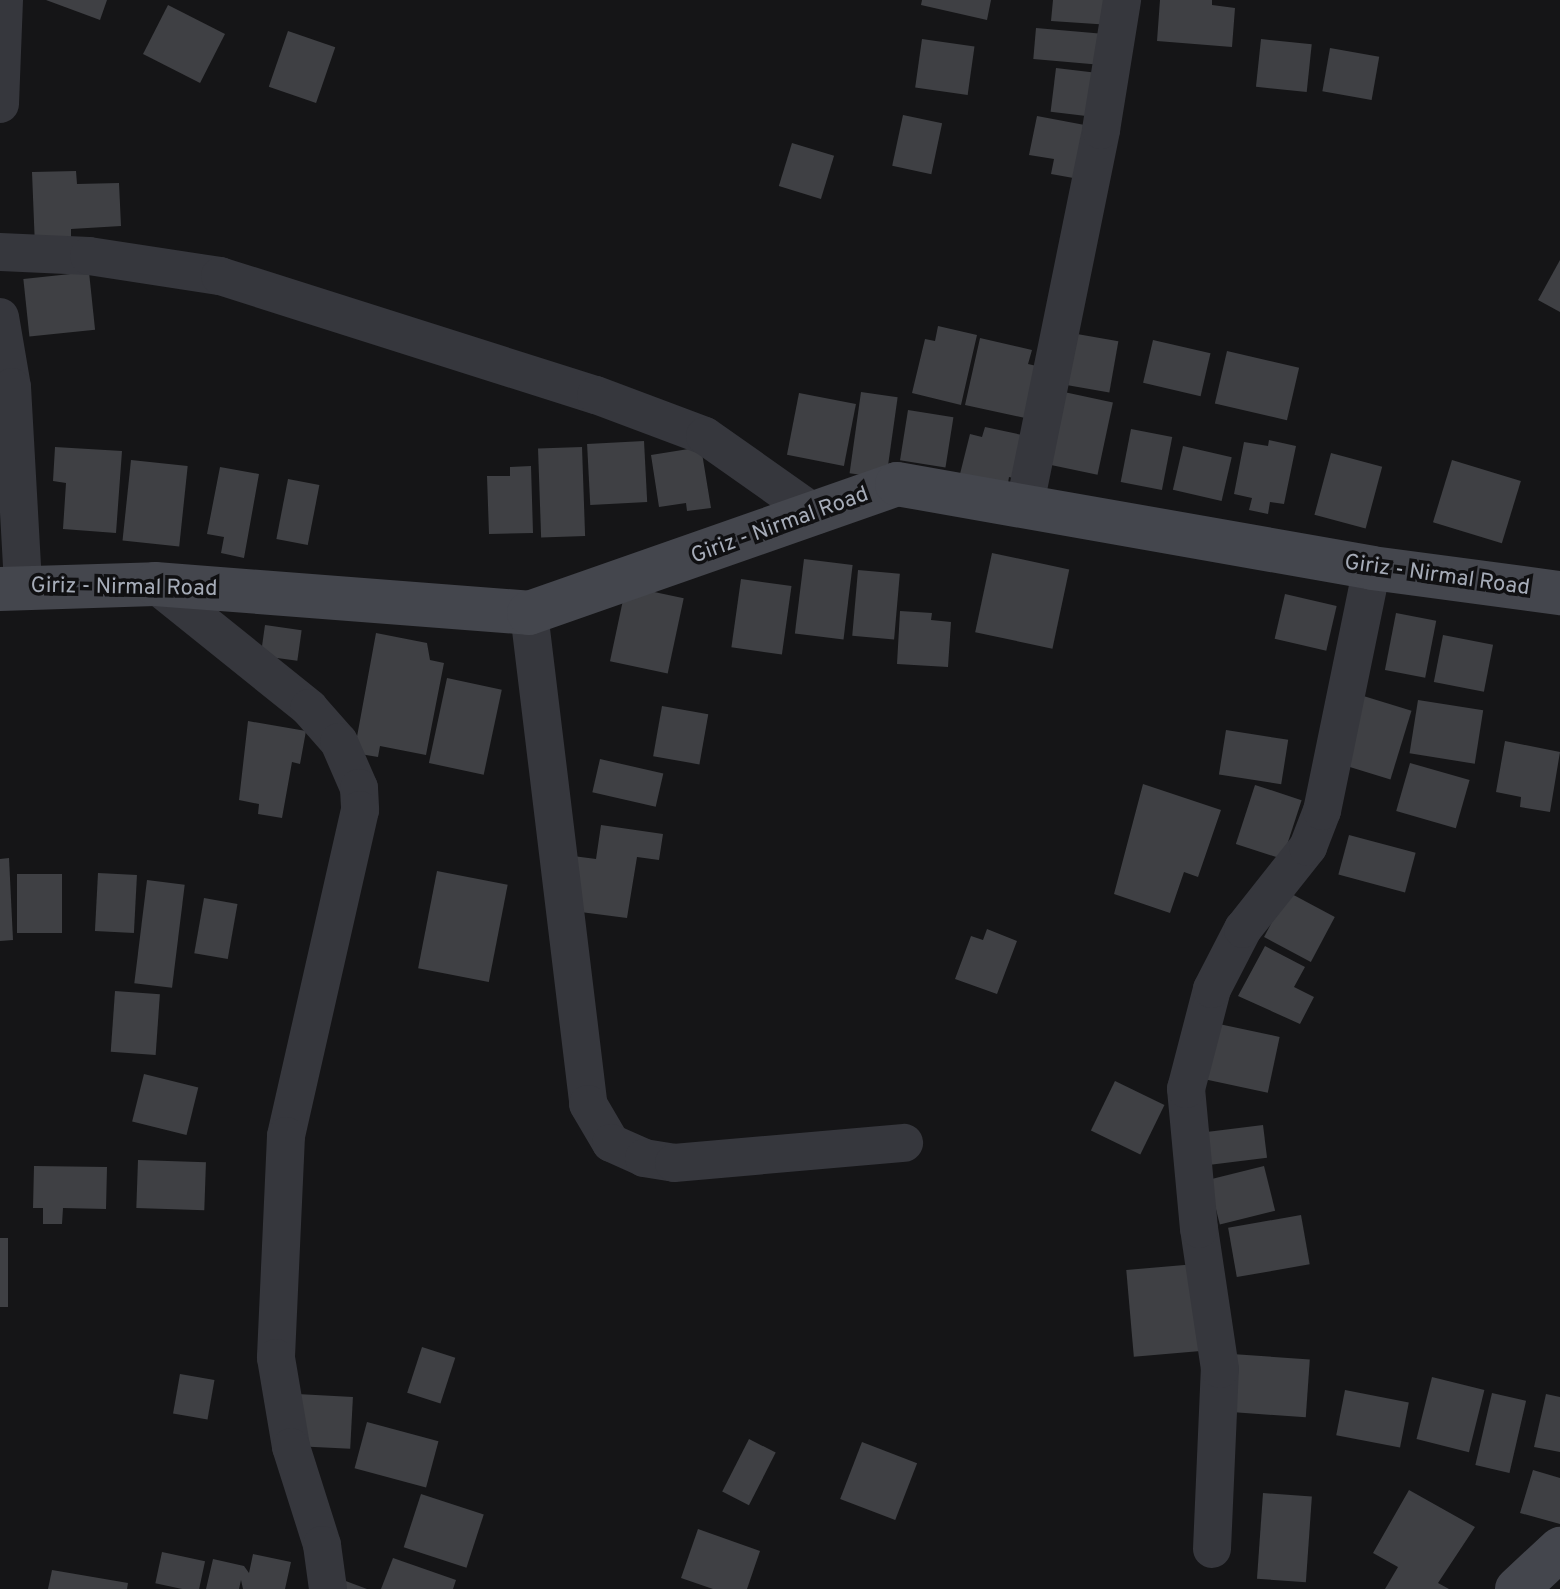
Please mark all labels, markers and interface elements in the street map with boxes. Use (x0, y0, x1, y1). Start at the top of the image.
street label: Giriz - Nirmal Road (688, 482, 872, 570)
street label: Giriz - Nirmal Road (1343, 550, 1531, 602)
street label: Giriz - Nirmal Road (30, 573, 218, 603)

